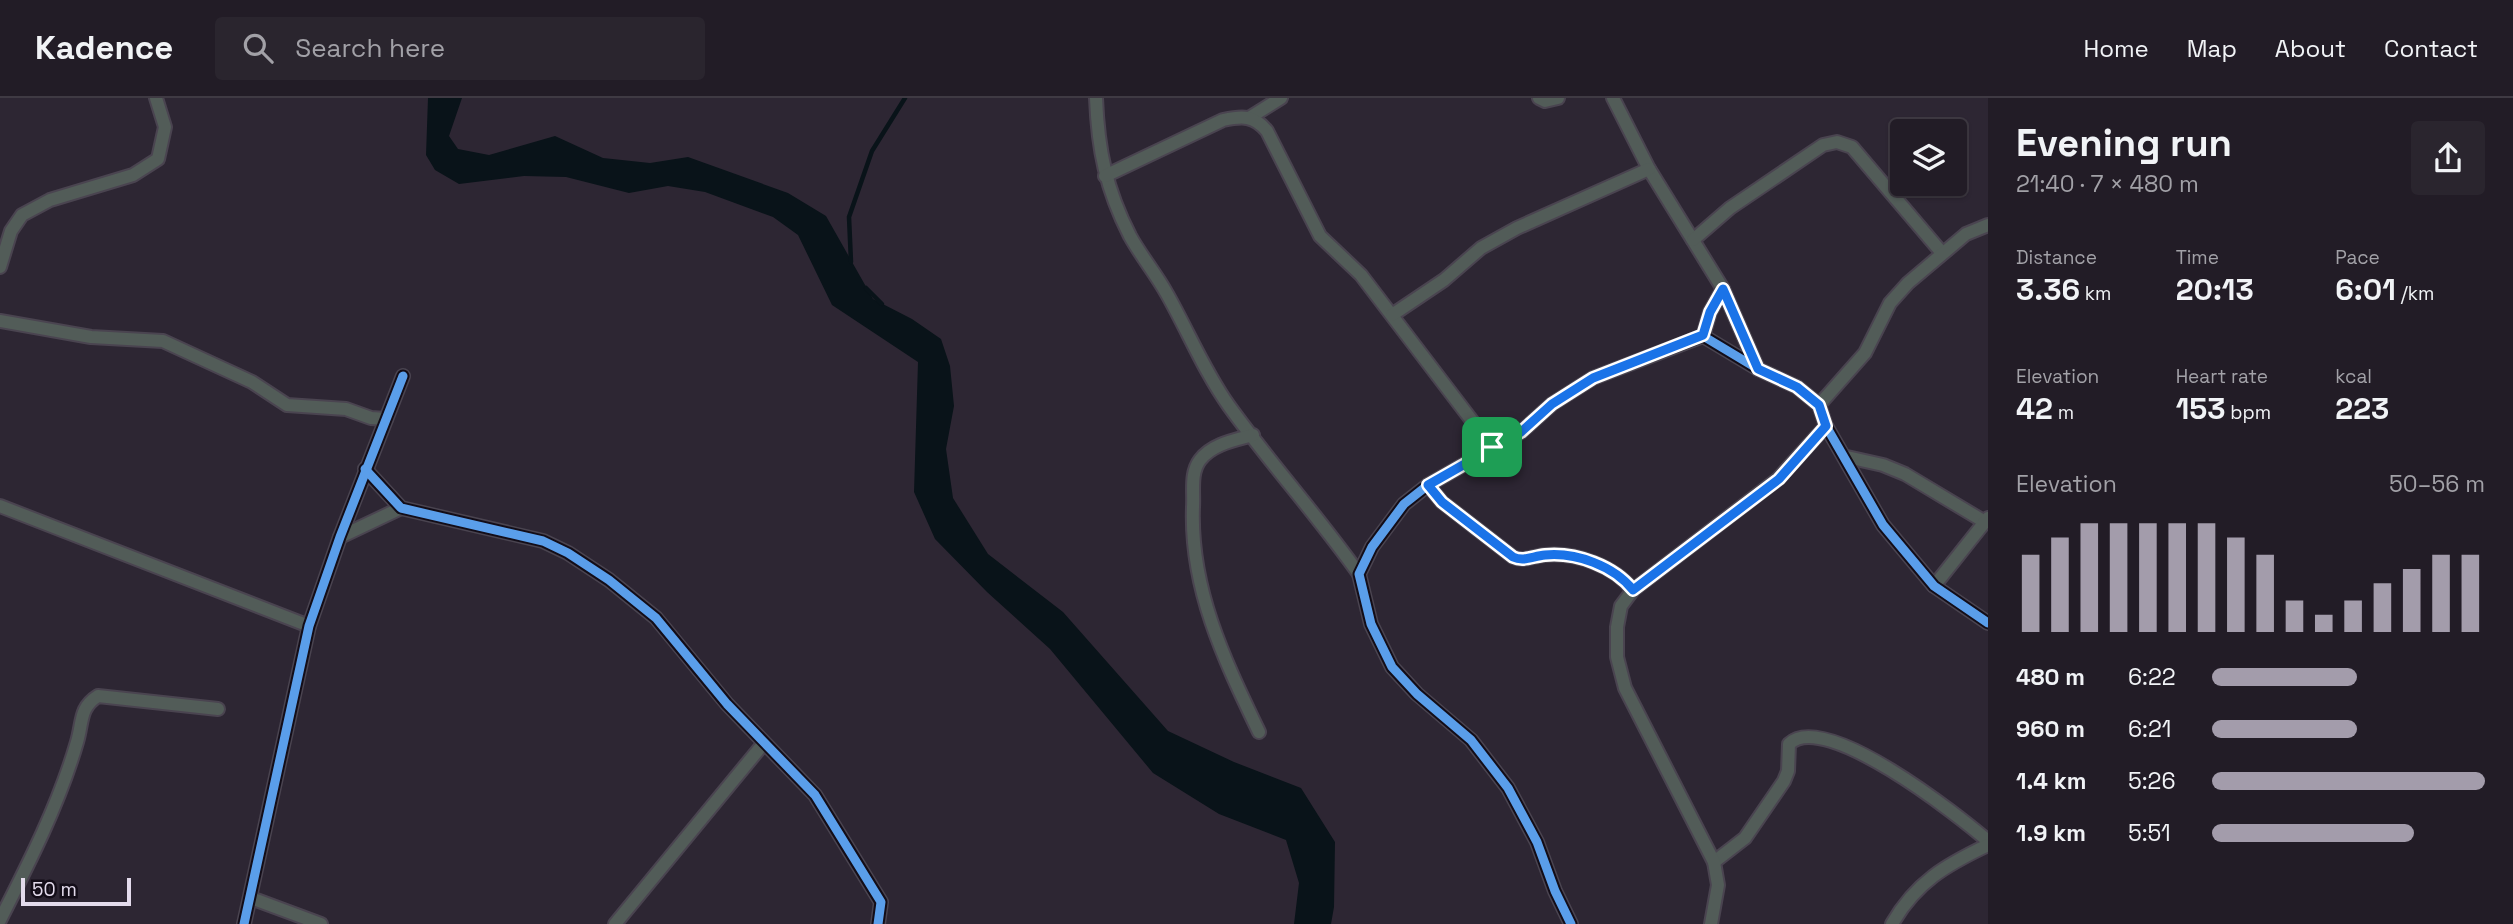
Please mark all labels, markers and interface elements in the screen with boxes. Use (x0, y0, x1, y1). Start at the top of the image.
search box (215, 17, 705, 80)
text: Kadence (35, 27, 173, 69)
icon: search (239, 29, 277, 67)
text: Search here (295, 31, 445, 65)
text: Home (2083, 33, 2149, 64)
text: Map (2187, 33, 2237, 64)
text: About (2275, 33, 2346, 64)
text: Contact (2384, 33, 2478, 64)
map controls (1890, 119, 1967, 196)
button: layers (1890, 119, 1967, 196)
text: Evening run (2016, 119, 2232, 167)
button: share (2411, 121, 2485, 195)
text: 21:40 · 7 × 480 m (2016, 169, 2199, 199)
text: Distance (2016, 245, 2097, 270)
text: Time (2176, 245, 2219, 270)
text: Pace (2335, 245, 2380, 270)
text: 3.36 (2016, 270, 2080, 309)
text: 20:13 (2176, 270, 2254, 309)
text: 6:01 (2335, 270, 2396, 309)
text: km (2080, 281, 2111, 306)
text: /km (2396, 281, 2434, 306)
text: Elevation (2016, 364, 2099, 389)
text: Heart rate (2176, 364, 2268, 389)
text: kcal (2335, 364, 2372, 389)
text: 42 (2016, 389, 2053, 428)
text: 153 (2176, 389, 2225, 428)
text: 223 (2335, 389, 2389, 428)
text: m (2053, 400, 2074, 425)
text: bpm (2225, 400, 2271, 425)
pin (1462, 417, 1522, 477)
icon: arrive (1473, 428, 1511, 466)
text: Elevation (2016, 469, 2117, 499)
text: 50–56 m (2389, 469, 2485, 499)
text: 480 m (2016, 662, 2085, 692)
text: 6:22 (2128, 662, 2176, 692)
text: 960 m (2016, 714, 2085, 744)
text: 6:21 (2128, 714, 2171, 744)
text: 1.4 km (2016, 766, 2086, 796)
text: 5:26 (2128, 766, 2176, 796)
text: 1.9 km (2016, 818, 2086, 848)
text: 5:51 (2128, 818, 2171, 848)
scale bar (21, 875, 131, 907)
text: 50 m (32, 877, 77, 902)

